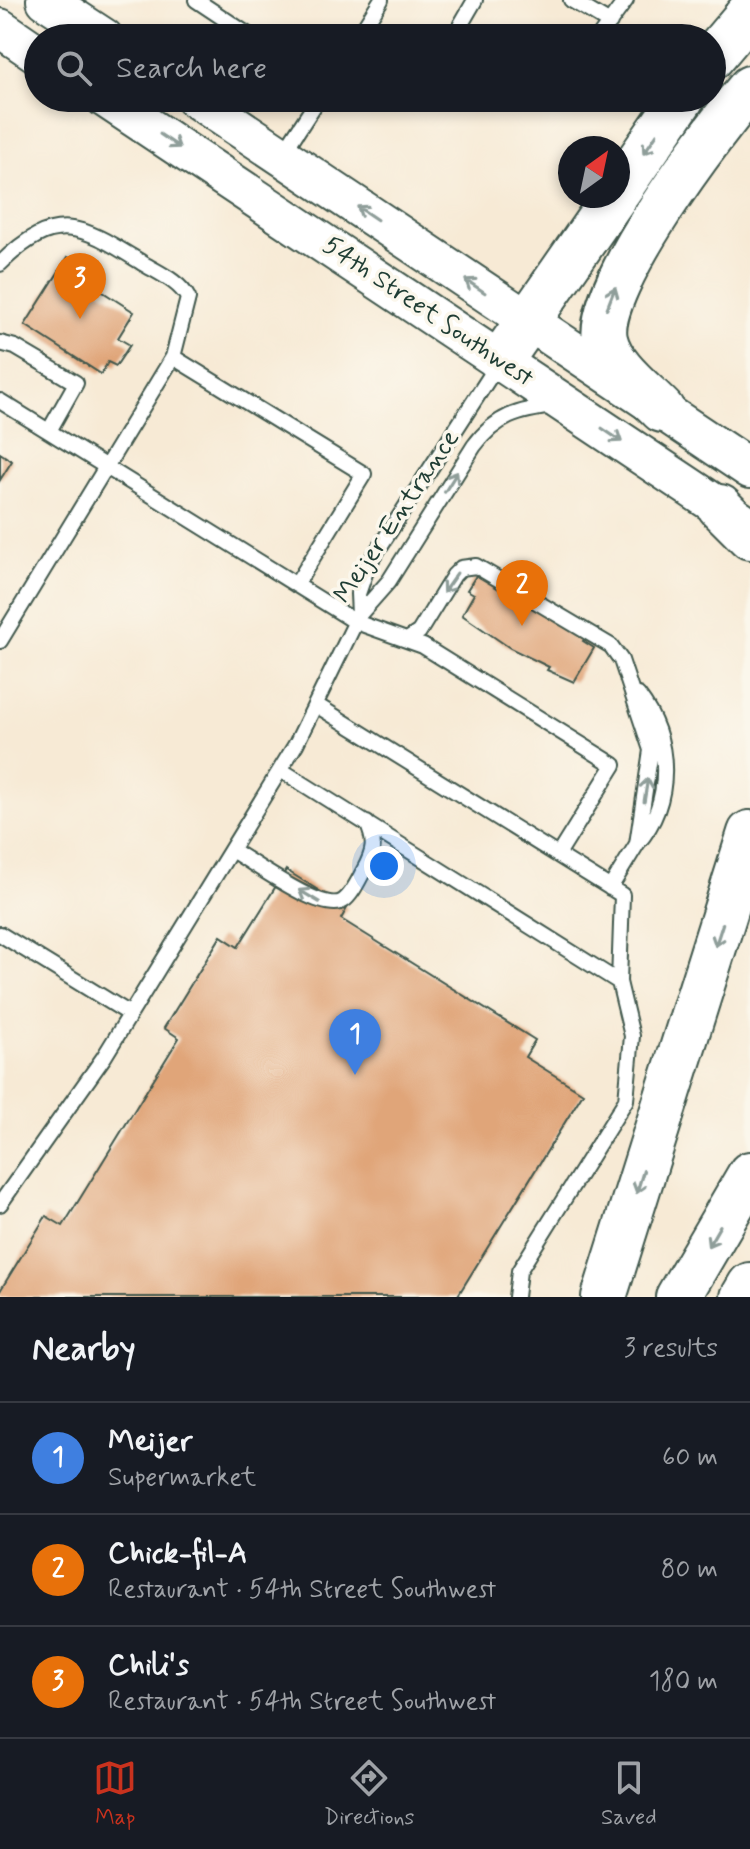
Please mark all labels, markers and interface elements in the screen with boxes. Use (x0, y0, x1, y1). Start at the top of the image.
search box (24, 24, 726, 112)
icon: search (52, 46, 96, 90)
text: Search here (116, 49, 267, 88)
one-way arrow (158, 133, 181, 149)
one-way arrow (641, 133, 658, 155)
north arrow (558, 136, 630, 208)
one-way arrow (356, 205, 378, 221)
street label: 54th Street Southwest (316, 229, 540, 395)
pin: 3 (54, 253, 106, 319)
one-way arrow (465, 278, 487, 294)
one-way arrow (605, 286, 619, 311)
street label: Meijer Entrance (326, 423, 468, 610)
one-way arrow (600, 427, 623, 443)
one-way arrow (443, 471, 459, 494)
pin: 2 (496, 560, 548, 626)
one-way arrow (442, 571, 458, 593)
one-way arrow (640, 778, 655, 804)
your location (364, 846, 404, 886)
one-way arrow (298, 888, 321, 904)
one-way arrow (711, 921, 726, 947)
pin: 1 (329, 1009, 381, 1075)
one-way arrow (632, 1169, 647, 1195)
one-way arrow (706, 1223, 721, 1247)
text: Nearby (32, 1327, 136, 1372)
text: 3 results (624, 1332, 718, 1366)
text: Meijer (108, 1422, 192, 1461)
text: 1 (52, 1441, 64, 1475)
text: 60 m (662, 1441, 718, 1475)
text: Supermarket (108, 1461, 256, 1495)
text: Chick-fil-A (108, 1534, 247, 1573)
text: 2 (52, 1553, 64, 1587)
text: 80 m (661, 1553, 718, 1587)
text: Restaurant · 54th Street Southwest (108, 1573, 496, 1607)
text: Chili's (108, 1646, 189, 1685)
text: 3 (52, 1665, 64, 1699)
text: 180 m (649, 1665, 718, 1699)
text: Restaurant · 54th Street Southwest (108, 1685, 496, 1719)
tab: Map (93, 1756, 137, 1832)
tab: Directions (324, 1756, 414, 1832)
tab: Saved (601, 1756, 657, 1832)

